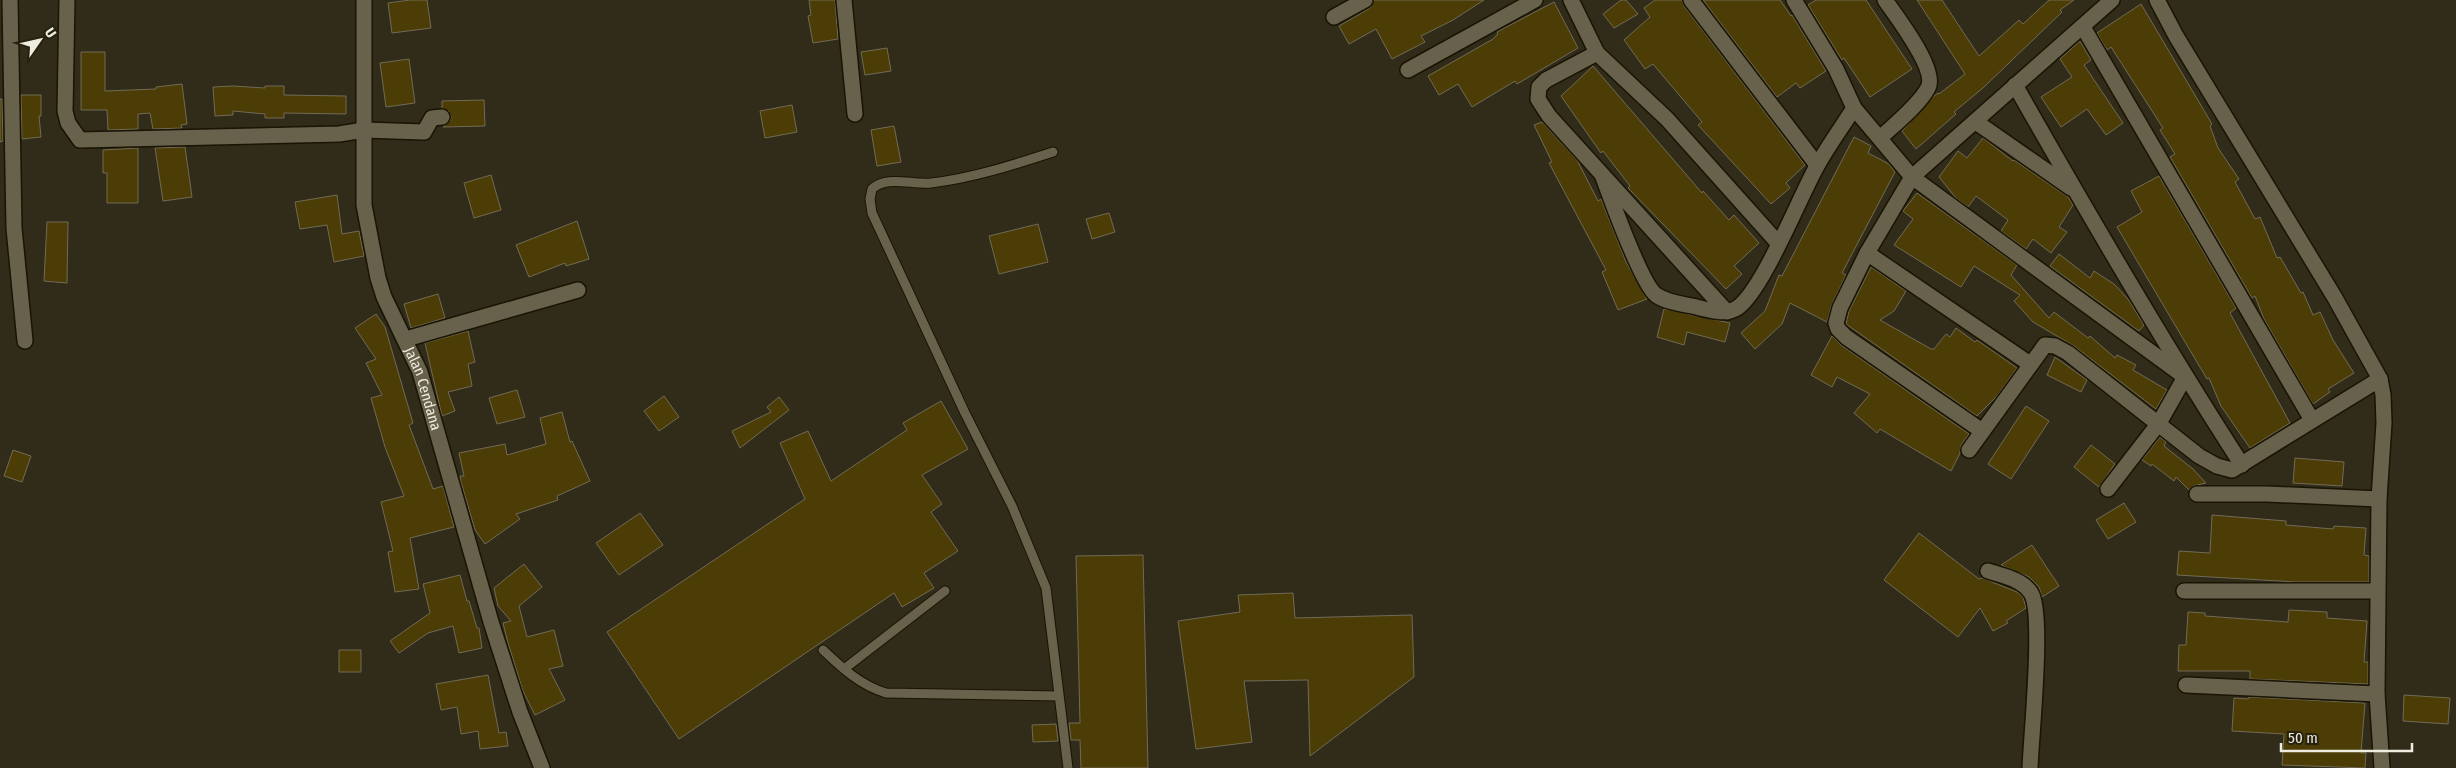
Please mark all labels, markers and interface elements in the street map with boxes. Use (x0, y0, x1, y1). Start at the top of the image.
north arrow (15, 15, 65, 65)
text: U (41, 25, 60, 41)
street label: Jalan Cendana (400, 344, 445, 432)
scale bar (2281, 720, 2412, 752)
text: 50 m (2288, 729, 2318, 747)

